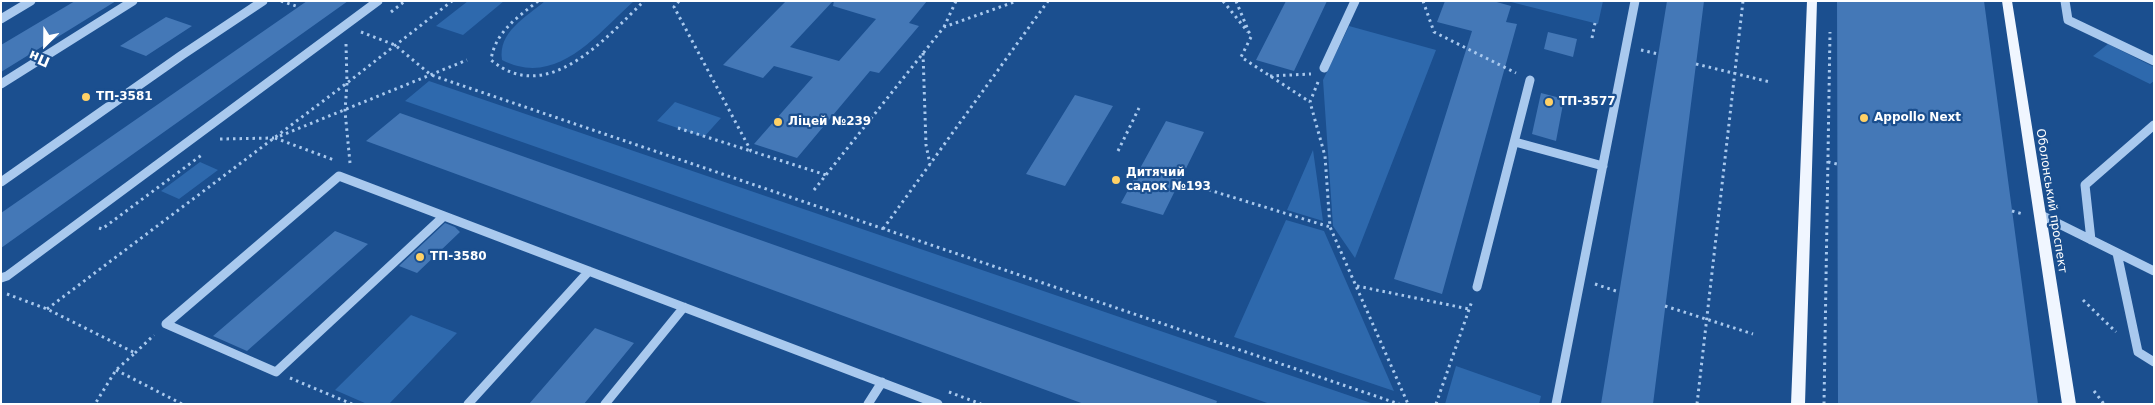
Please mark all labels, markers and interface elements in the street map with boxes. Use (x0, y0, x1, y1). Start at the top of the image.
north arrow (20, 20, 70, 70)
text: Пн (26, 47, 52, 70)
place label: ТП-3581 (96, 90, 153, 104)
marker: ТП-3581 (80, 91, 92, 103)
place label: ТП-3577 (1559, 95, 1616, 109)
marker: ТП-3577 (1543, 96, 1555, 108)
place label: Appollo Next (1874, 111, 1961, 125)
marker: Appollo Next (1858, 112, 1870, 124)
place label: Ліцей №239 (788, 115, 871, 129)
marker: Ліцей №239 (772, 116, 784, 128)
street label: Оболонський проспект (2032, 128, 2070, 274)
place label: Дитячий садок №193 (1126, 166, 1211, 194)
marker: Дитячий садок №193 (1110, 174, 1122, 186)
place label: ТП-3580 (430, 250, 487, 264)
marker: ТП-3580 (414, 251, 426, 263)

